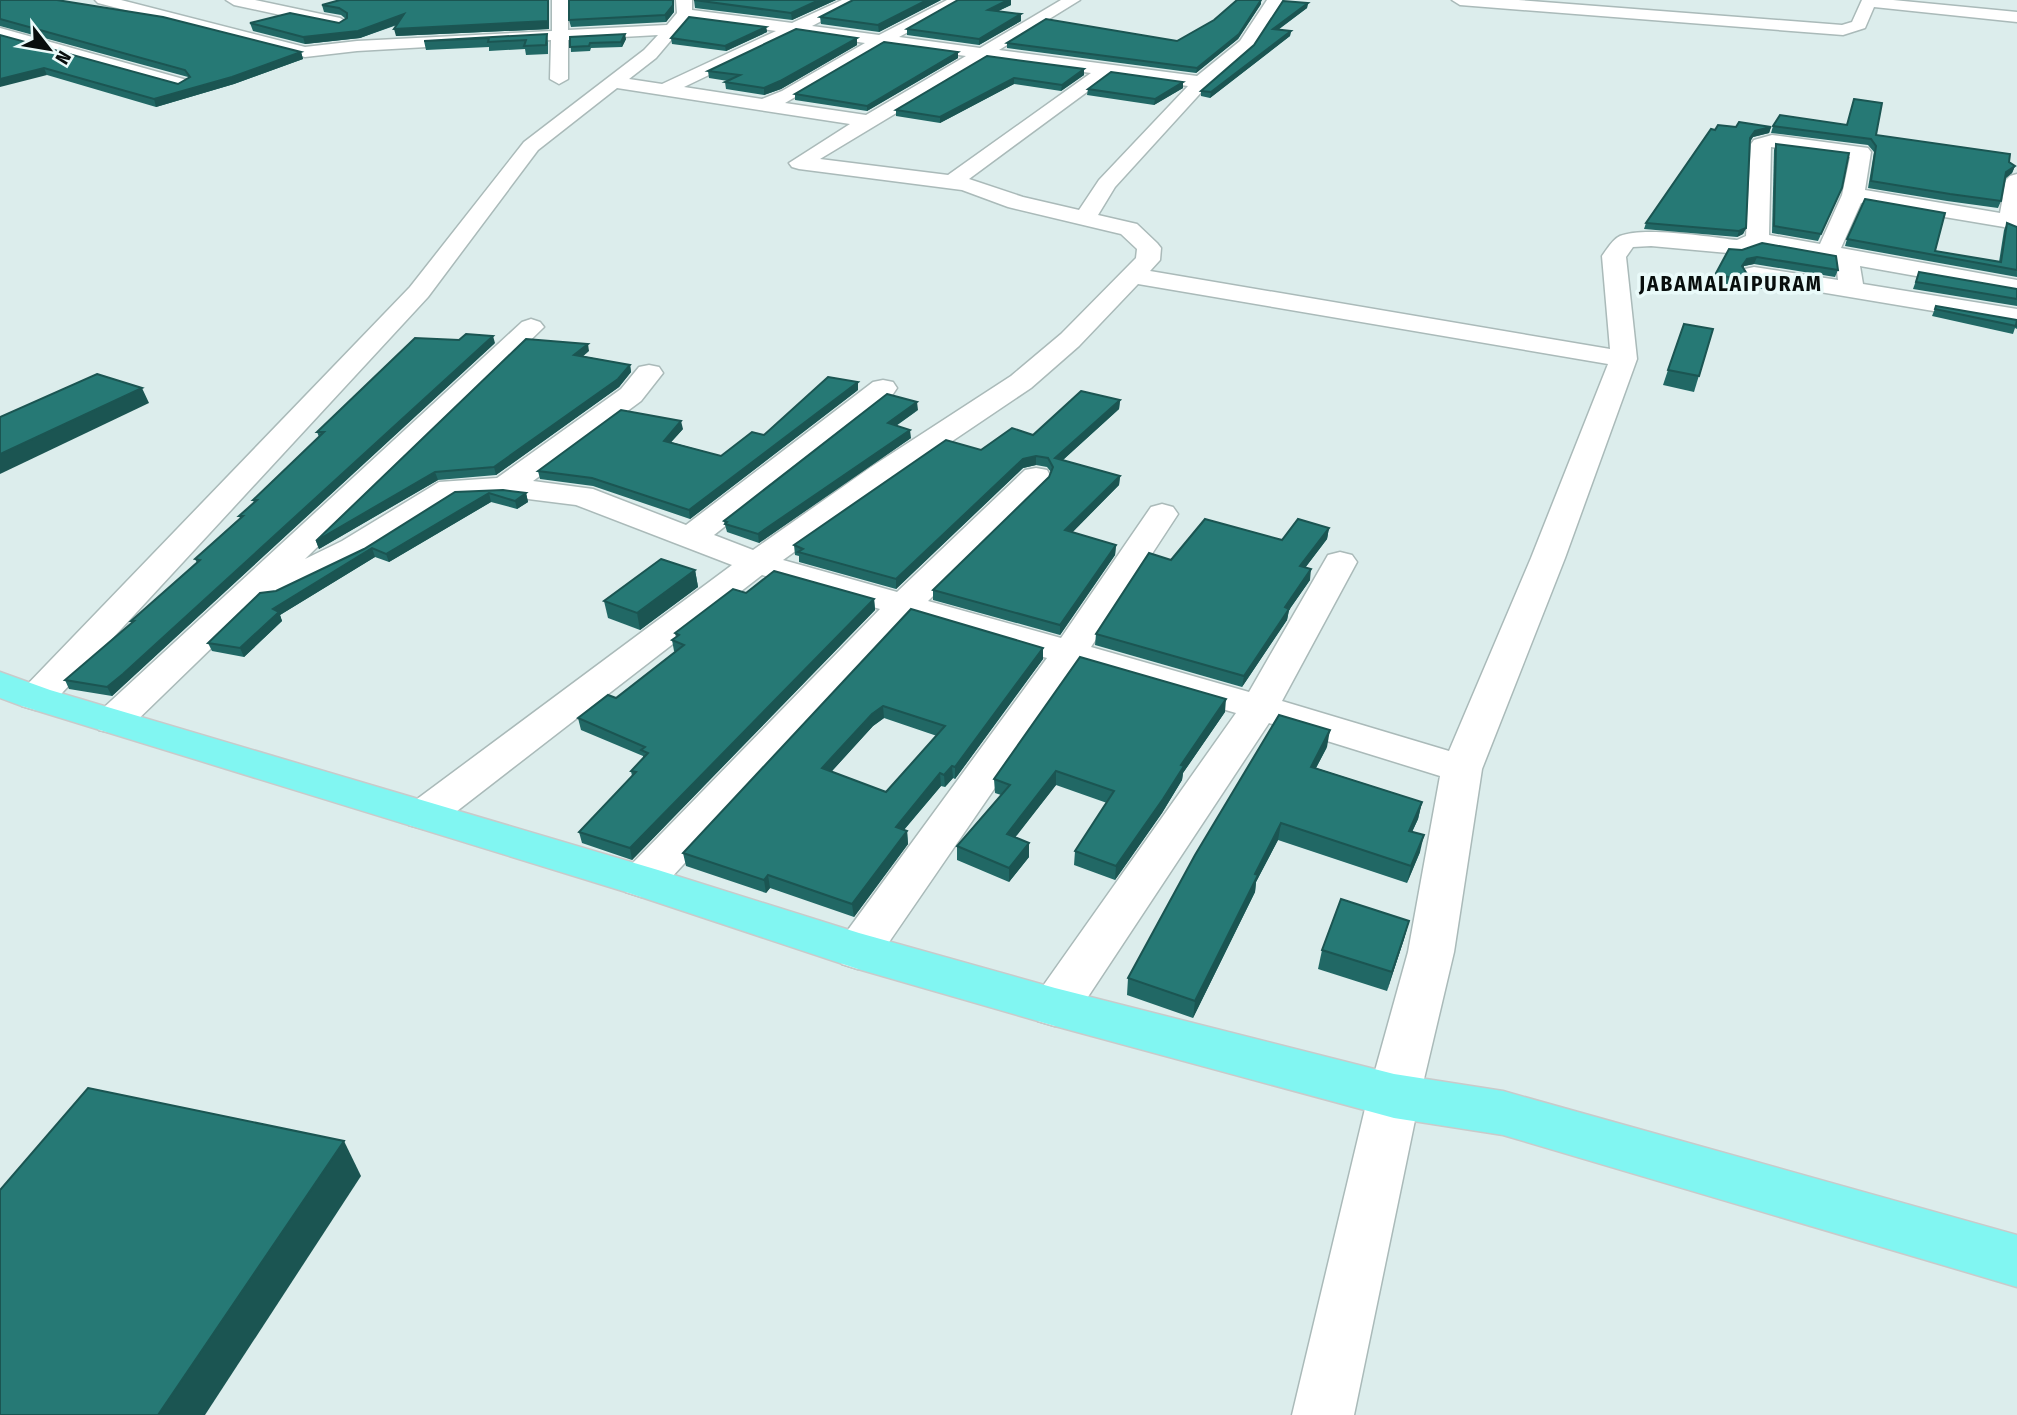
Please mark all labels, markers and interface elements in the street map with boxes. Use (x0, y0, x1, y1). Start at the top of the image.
north arrow (14, 14, 84, 84)
text: N (50, 47, 76, 68)
district label: JABAMALAIPURAM (1638, 271, 1823, 297)

